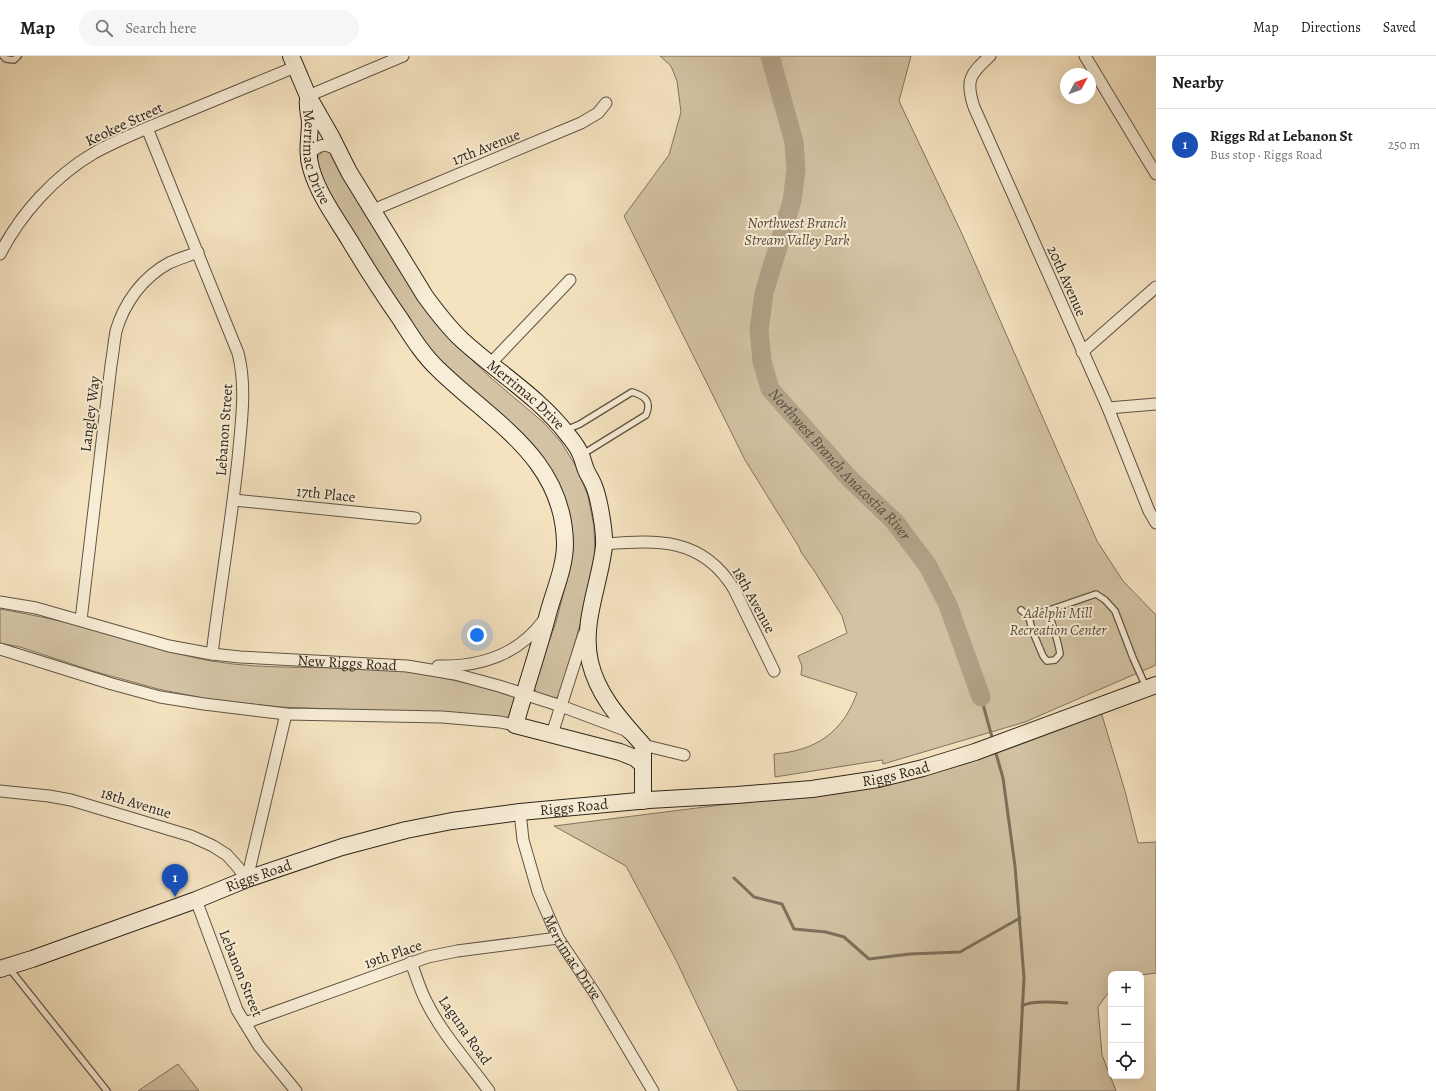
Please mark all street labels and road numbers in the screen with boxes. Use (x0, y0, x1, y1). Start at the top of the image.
street label: Keokee Street (82, 97, 166, 151)
street label: Merrimac Drive (298, 108, 335, 208)
street label: 17th Avenue (449, 124, 523, 170)
street label: 20th Avenue (1042, 242, 1092, 320)
street label: Merrimac Drive (483, 355, 570, 434)
street label: Langley Way (75, 374, 105, 453)
street label: Lebanon Street (211, 383, 237, 477)
street label: 17th Place (296, 481, 357, 507)
street label: 18th Avenue (728, 563, 781, 637)
street label: New Riggs Road (297, 650, 398, 675)
street label: Riggs Road (861, 756, 933, 791)
street label: 18th Avenue (98, 783, 174, 823)
street label: Riggs Road (539, 794, 610, 820)
street label: Riggs Road (223, 854, 295, 897)
street label: Merrimac Drive (539, 911, 607, 1004)
street label: Lebanon Street (214, 926, 268, 1020)
street label: 19th Place (362, 935, 425, 973)
street label: Laguna Road (434, 992, 497, 1069)

